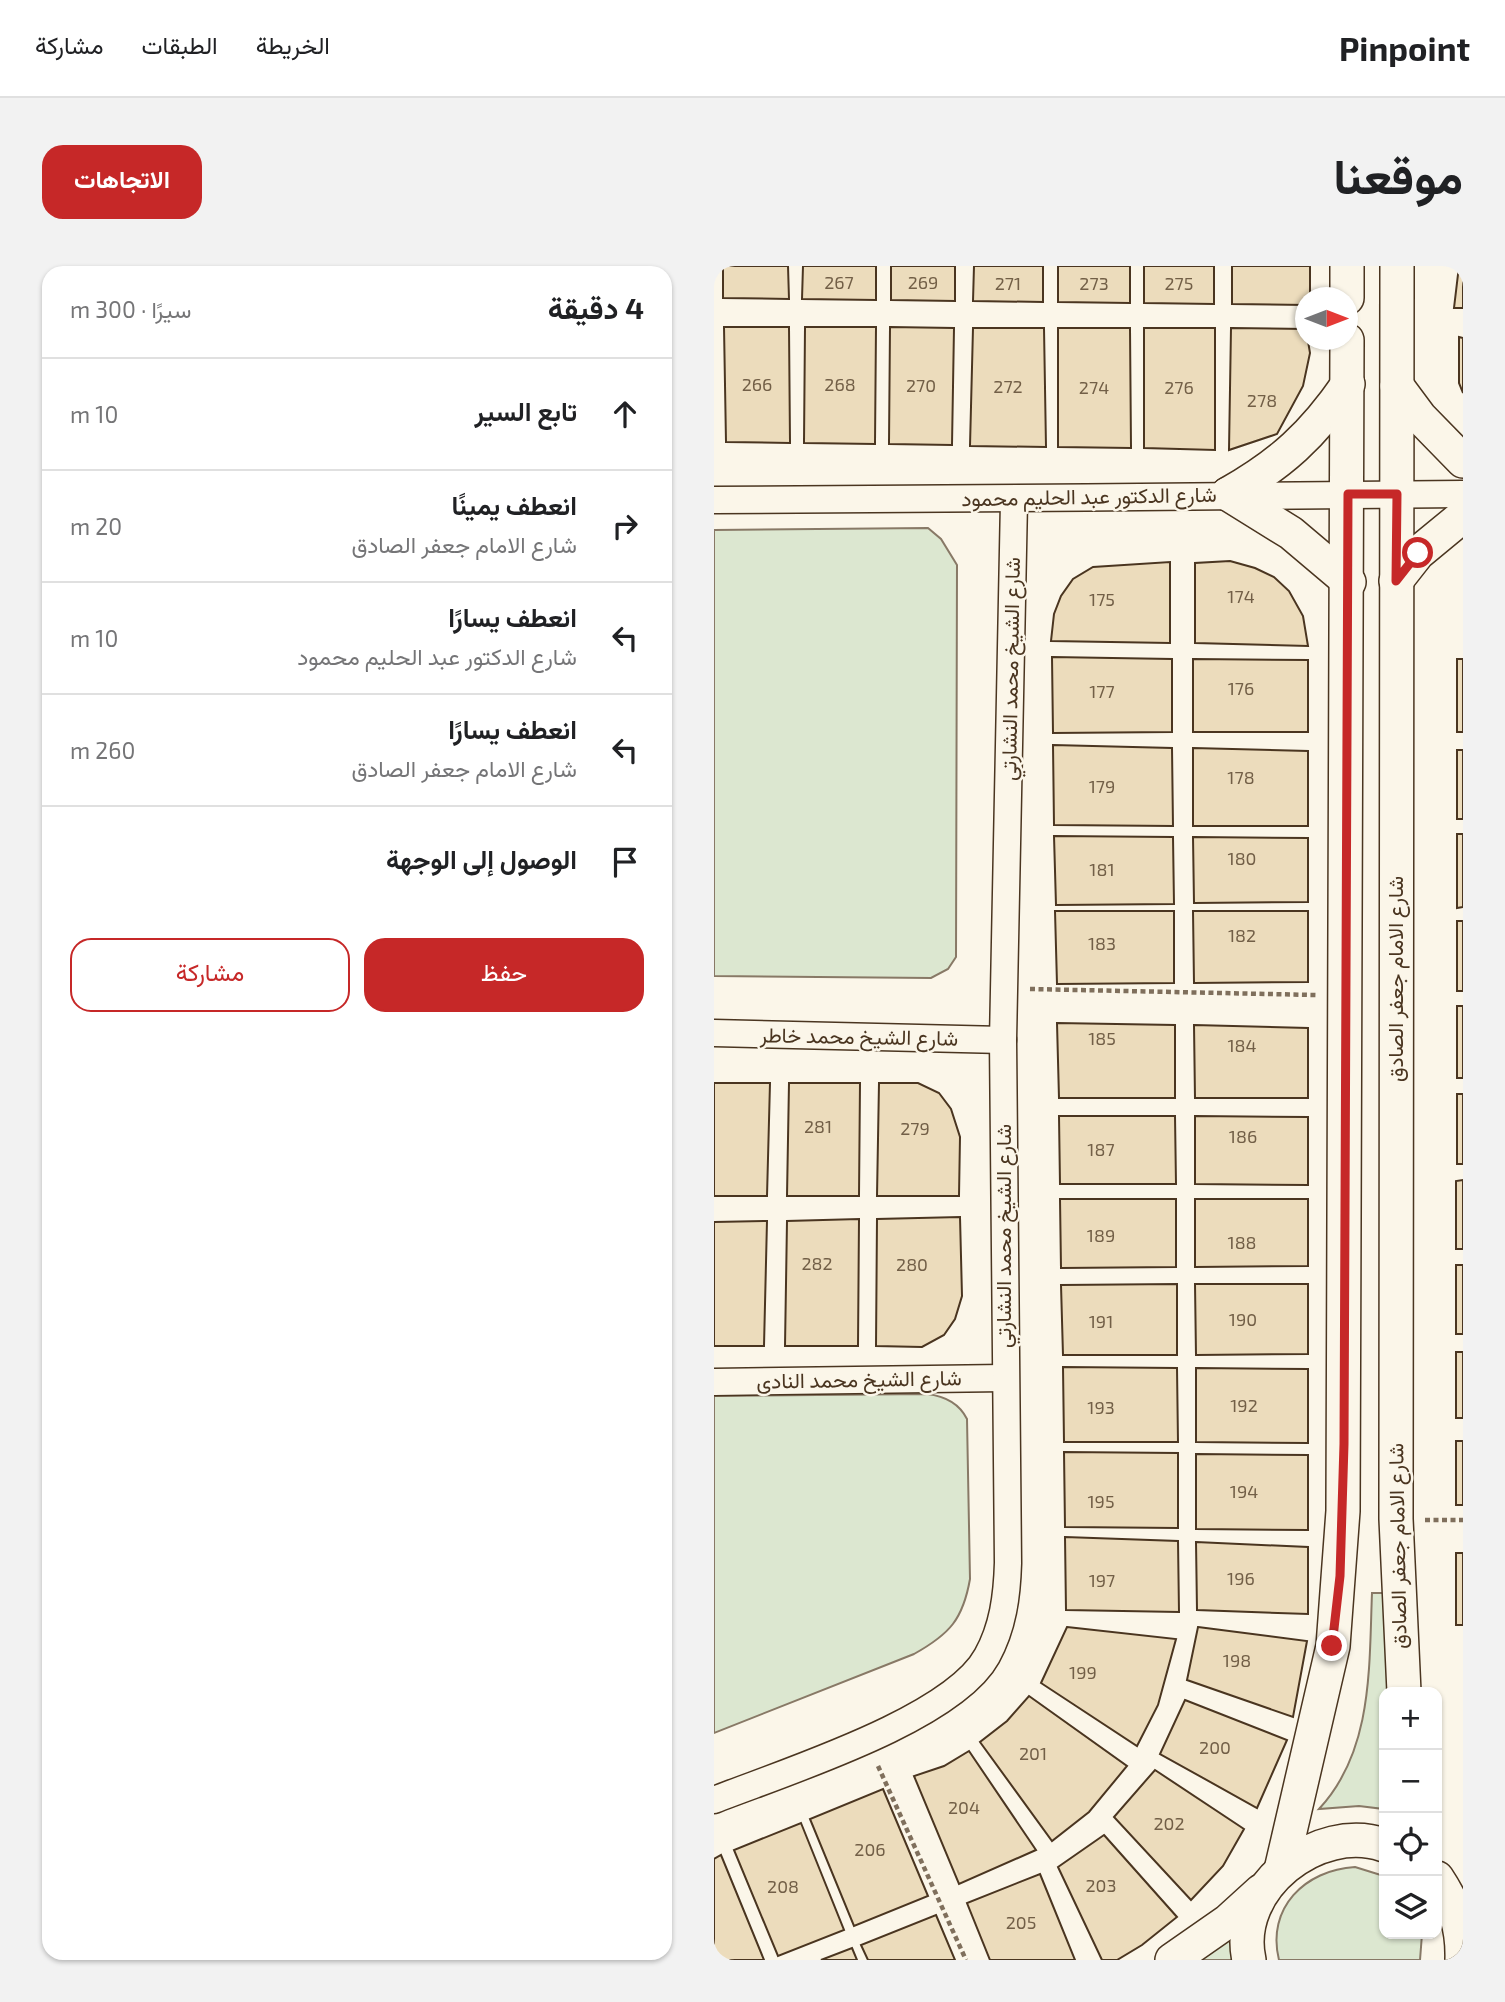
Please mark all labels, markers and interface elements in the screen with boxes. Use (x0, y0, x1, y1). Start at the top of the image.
text: Pinpoint (1339, 28, 1470, 68)
text: مشاركة (35, 30, 103, 59)
text: الطبقات (141, 30, 218, 59)
text: الخريطة (256, 30, 330, 59)
button: الاتجاهات (42, 145, 202, 219)
text: موقعنا (1333, 145, 1463, 204)
house number: 267 (824, 271, 854, 293)
house number: 269 (908, 271, 938, 293)
house number: 271 (995, 272, 1021, 294)
house number: 273 (1079, 272, 1109, 294)
house number: 275 (1165, 272, 1193, 294)
north arrow (1295, 287, 1358, 350)
text: 4 دقيقة (548, 289, 644, 325)
text: سيرًا · 300 m (70, 295, 191, 323)
house number: 266 (742, 373, 772, 395)
house number: 268 (824, 373, 856, 395)
house number: 270 (906, 374, 936, 396)
house number: 272 (993, 375, 1023, 397)
house number: 274 (1079, 376, 1109, 398)
house number: 276 (1164, 376, 1194, 398)
house number: 278 (1247, 389, 1277, 411)
text: تابع السير (474, 395, 577, 426)
icon: ahead (606, 395, 644, 433)
text: 10 m (70, 400, 118, 428)
street label: شارع الدكتور عبد الحليم محمود (961, 481, 1217, 513)
text: انعطف يمينًا (452, 489, 577, 520)
icon: right (606, 507, 644, 545)
text: 20 m (70, 512, 122, 540)
text: شارع الامام جعفر الصادق (351, 530, 577, 558)
route start (1402, 537, 1433, 568)
street label: شارع الشيخ محمد النشارتي (995, 557, 1030, 781)
house number: 174 (1227, 585, 1255, 607)
house number: 175 (1089, 588, 1115, 610)
text: انعطف يسارًا (448, 601, 577, 632)
icon: left (606, 619, 644, 657)
text: 10 m (70, 624, 118, 652)
text: شارع الدكتور عبد الحليم محمود (297, 642, 577, 670)
house number: 176 (1228, 677, 1254, 699)
house number: 177 (1089, 680, 1115, 702)
text: انعطف يسارًا (448, 713, 577, 744)
icon: left (606, 731, 644, 769)
text: 260 m (70, 736, 135, 764)
text: شارع الامام جعفر الصادق (351, 754, 577, 782)
house number: 178 (1227, 766, 1255, 788)
house number: 179 (1089, 775, 1115, 797)
text: الوصول إلى الوجهة (386, 843, 577, 874)
icon: arrive (606, 843, 644, 881)
house number: 180 (1228, 847, 1256, 869)
house number: 181 (1089, 858, 1115, 880)
street label: شارع الامام جعفر الصادق (1382, 876, 1410, 1082)
house number: 182 (1228, 924, 1256, 946)
house number: 183 (1088, 932, 1116, 954)
button: مشاركة (70, 938, 350, 1012)
button: حفظ (364, 938, 644, 1012)
street label: شارع الشيخ محمد خاطر (759, 1021, 958, 1053)
house number: 185 (1088, 1027, 1116, 1049)
house number: 184 (1227, 1034, 1257, 1056)
house number: 281 (804, 1115, 832, 1137)
house number: 279 (900, 1117, 930, 1139)
street label: شارع الشيخ محمد النشارتي (990, 1124, 1021, 1348)
house number: 186 (1229, 1125, 1257, 1147)
house number: 187 (1087, 1138, 1115, 1160)
house number: 189 (1087, 1224, 1115, 1246)
house number: 188 (1227, 1231, 1257, 1253)
house number: 282 (801, 1252, 833, 1274)
house number: 280 (896, 1253, 928, 1275)
house number: 190 (1229, 1308, 1257, 1330)
house number: 191 (1089, 1310, 1113, 1332)
street label: شارع الشيخ محمد النادى (756, 1364, 962, 1396)
house number: 192 (1230, 1394, 1258, 1416)
house number: 193 (1087, 1396, 1115, 1418)
street label: شارع الامام جعفر الصادق (1382, 1443, 1414, 1649)
house number: 194 (1230, 1480, 1258, 1502)
house number: 195 (1087, 1490, 1115, 1512)
house number: 196 (1227, 1567, 1255, 1589)
house number: 197 (1089, 1569, 1115, 1591)
route end (1316, 1630, 1347, 1661)
house number: 198 (1223, 1649, 1251, 1671)
house number: 199 (1069, 1661, 1097, 1683)
map controls (1379, 1687, 1442, 1939)
button: + (1379, 1687, 1442, 1750)
house number: 200 (1199, 1736, 1231, 1758)
house number: 201 (1019, 1742, 1047, 1764)
button: − (1379, 1750, 1442, 1813)
house number: 204 (948, 1796, 980, 1818)
house number: 202 (1153, 1812, 1185, 1834)
button: locate (1379, 1813, 1442, 1876)
house number: 206 (854, 1838, 886, 1860)
house number: 203 (1086, 1874, 1116, 1896)
house number: 208 (767, 1875, 799, 1897)
button: layers (1379, 1876, 1442, 1939)
house number: 205 (1006, 1911, 1036, 1933)

